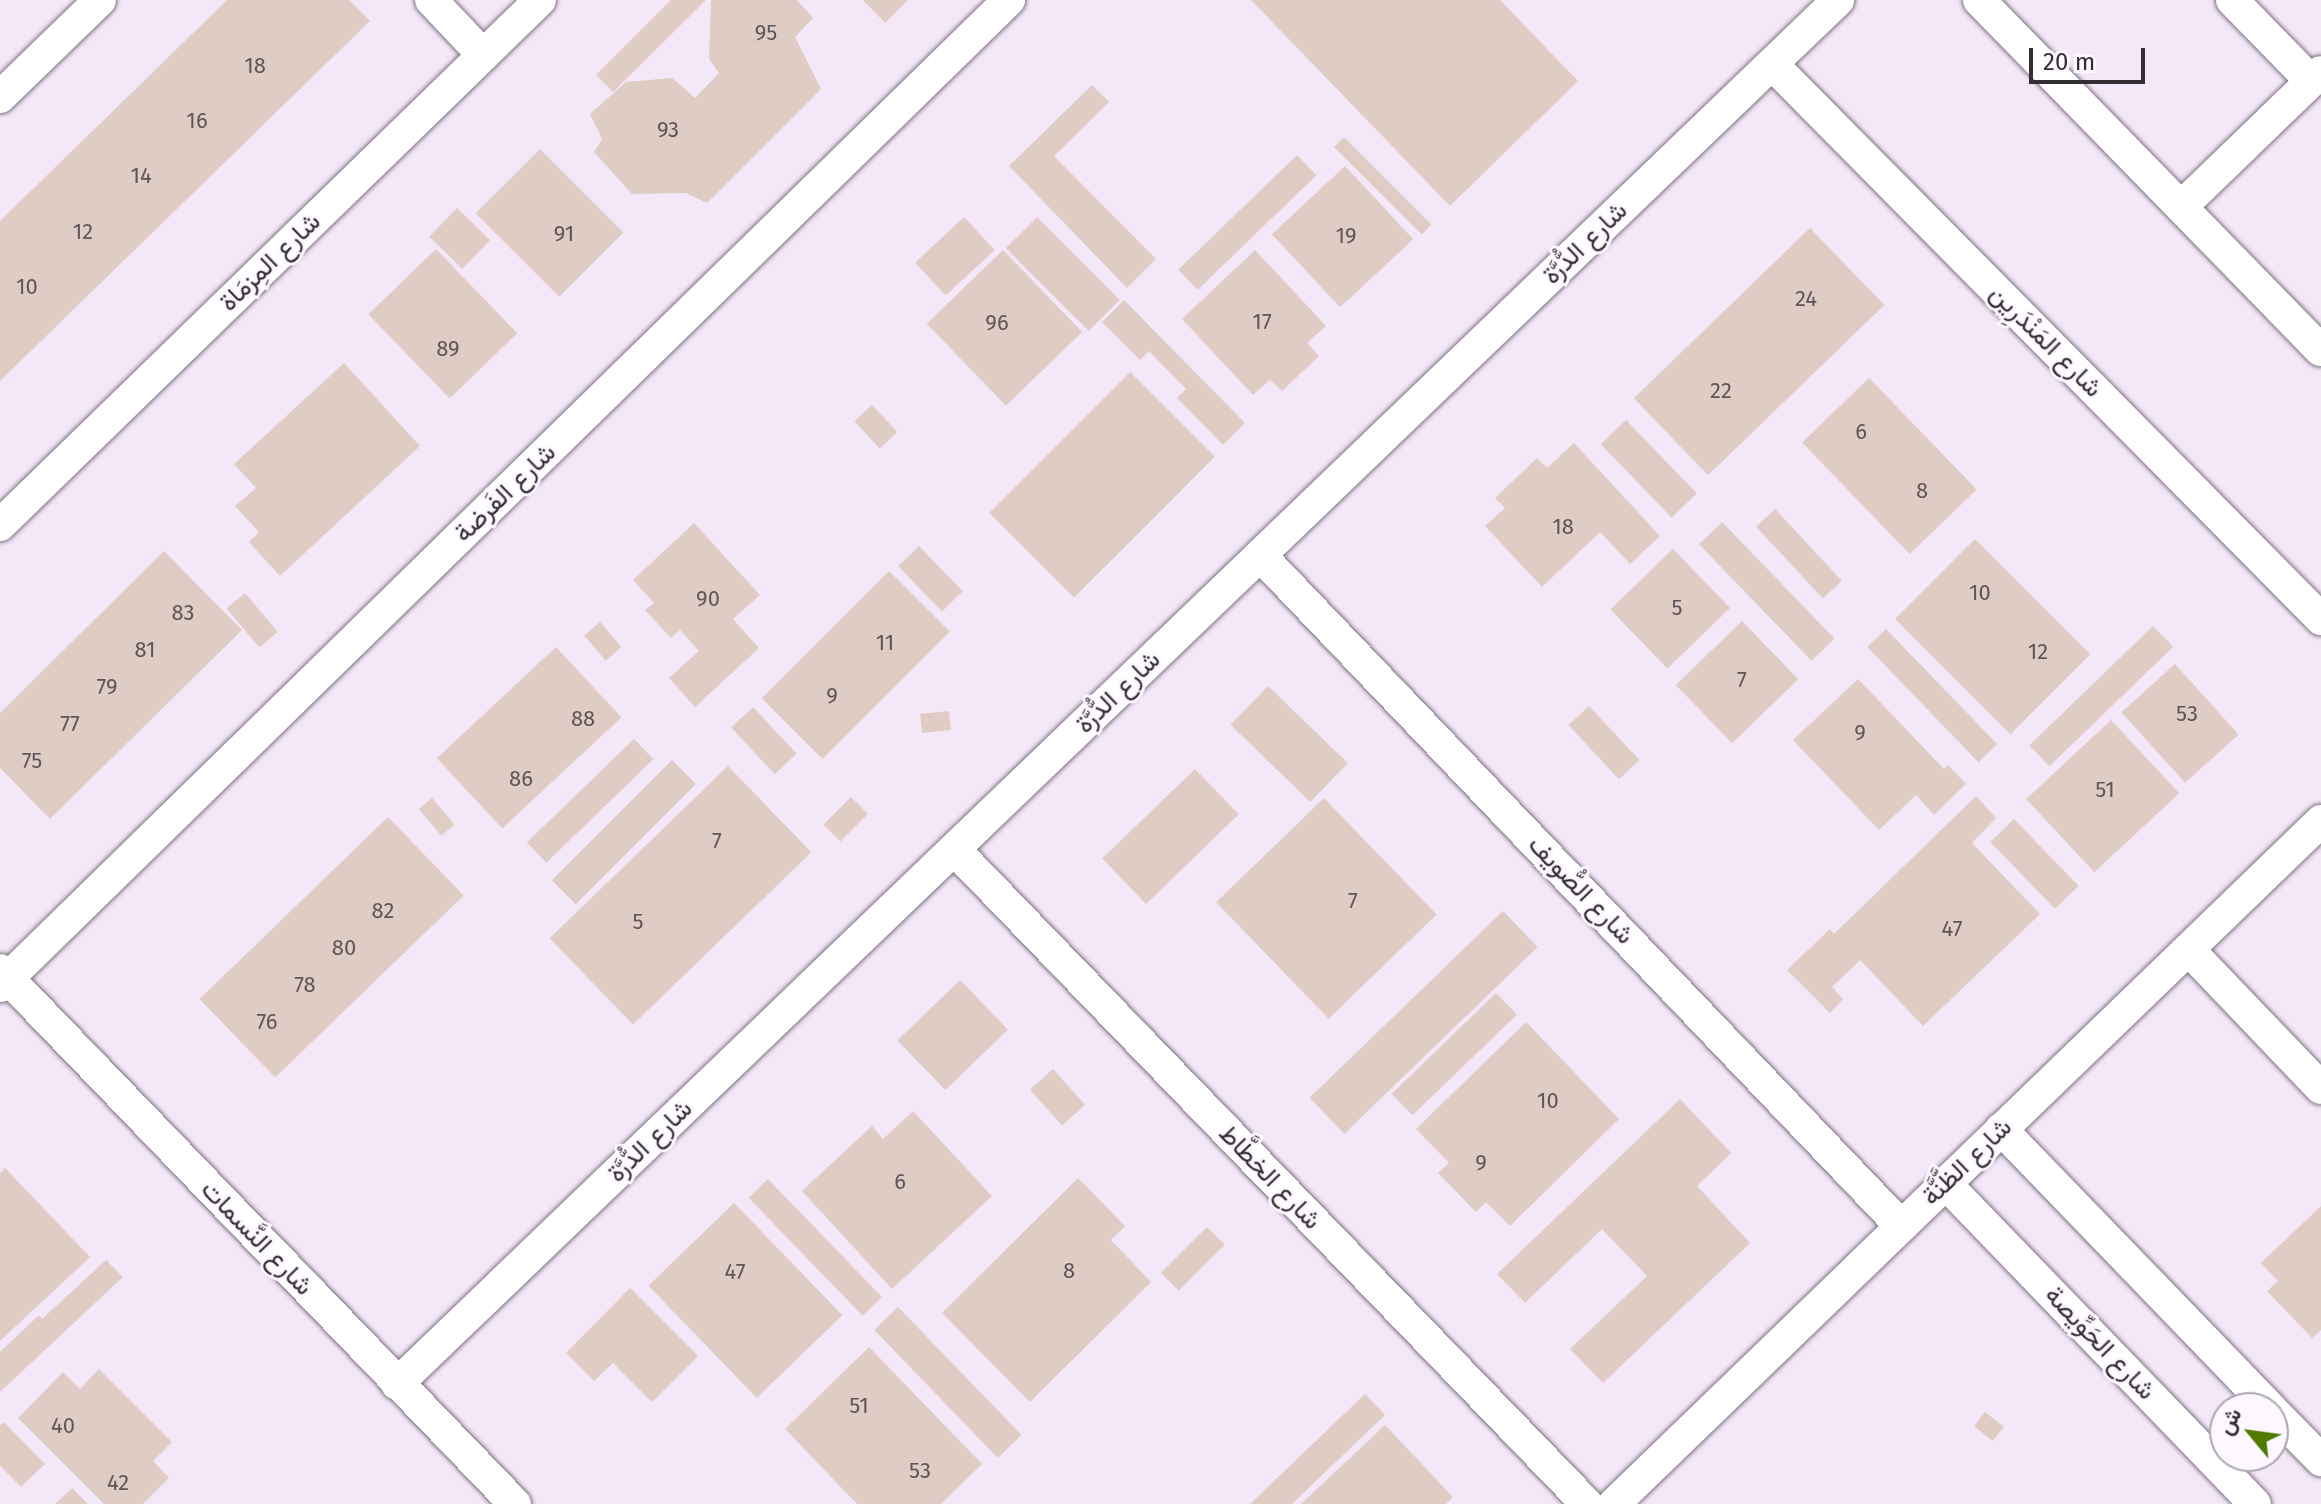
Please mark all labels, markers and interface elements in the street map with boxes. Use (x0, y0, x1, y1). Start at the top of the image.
house number: 95 (755, 20, 777, 46)
scale bar (2033, 32, 2149, 82)
text: 20 m (2043, 48, 2095, 76)
house number: 18 (244, 53, 266, 79)
house number: 16 (186, 108, 208, 134)
house number: 93 (657, 117, 679, 143)
house number: 14 (130, 163, 152, 189)
street label: شارع الدُّرَّة (1536, 195, 1634, 291)
street label: شارع المِزمَاة (213, 206, 327, 318)
house number: 12 (73, 219, 93, 245)
house number: 91 (554, 221, 574, 247)
house number: 19 (1335, 223, 1357, 249)
house number: 10 (16, 274, 38, 300)
street label: شارع المَنْدَرِين (1983, 278, 2109, 404)
house number: 24 (1795, 286, 1817, 312)
house number: 17 (1252, 309, 1272, 335)
house number: 96 (985, 310, 1009, 336)
house number: 89 (436, 336, 460, 362)
house number: 22 (1710, 378, 1732, 404)
house number: 6 (1855, 419, 1867, 445)
street label: شارع الفَرضة (448, 437, 562, 549)
house number: 8 (1916, 478, 1928, 504)
house number: 18 (1552, 514, 1574, 540)
house number: 10 (1969, 580, 1991, 606)
house number: 90 (696, 586, 720, 612)
house number: 5 (1671, 595, 1683, 621)
house number: 83 (171, 600, 195, 626)
house number: 11 (876, 630, 894, 656)
house number: 81 (135, 637, 155, 663)
house number: 12 (2028, 639, 2048, 665)
street label: شارع الدُّرَّة (1069, 644, 1167, 740)
house number: 7 (1737, 667, 1747, 693)
house number: 79 (97, 674, 117, 700)
house number: 9 (826, 683, 838, 709)
house number: 53 (2176, 701, 2198, 727)
house number: 88 (571, 706, 595, 732)
house number: 77 (60, 711, 80, 737)
house number: 9 (1854, 720, 1866, 746)
house number: 75 (22, 748, 42, 774)
house number: 86 (509, 766, 533, 792)
house number: 51 (2095, 777, 2115, 803)
house number: 7 (712, 828, 722, 854)
street label: شارع الصُّويف (1522, 829, 1640, 951)
house number: 7 (1348, 888, 1358, 914)
house number: 82 (372, 898, 394, 924)
house number: 5 (632, 909, 644, 935)
house number: 47 (1942, 916, 1962, 942)
house number: 80 (332, 935, 356, 961)
house number: 78 (294, 972, 316, 998)
house number: 76 (257, 1009, 277, 1035)
house number: 10 (1537, 1088, 1559, 1114)
street label: شارع الدُّرَّة (601, 1093, 699, 1189)
street label: شارع الظَّنَّة (1916, 1112, 2018, 1212)
street label: شارع الخطَّاط (1212, 1118, 1328, 1236)
house number: 9 (1475, 1150, 1487, 1176)
house number: 6 (894, 1169, 906, 1195)
street label: شارع النَّسمات (194, 1174, 320, 1302)
house number: 8 (1063, 1258, 1075, 1284)
house number: 47 (725, 1259, 745, 1285)
street label: شارع الحَوِّيصة (2038, 1280, 2162, 1406)
north arrow (2209, 1392, 2289, 1472)
house number: 51 (849, 1393, 869, 1419)
text: ش (2211, 1403, 2248, 1439)
house number: 40 (51, 1413, 75, 1439)
house number: 53 (909, 1458, 931, 1484)
house number: 42 (107, 1470, 129, 1496)

